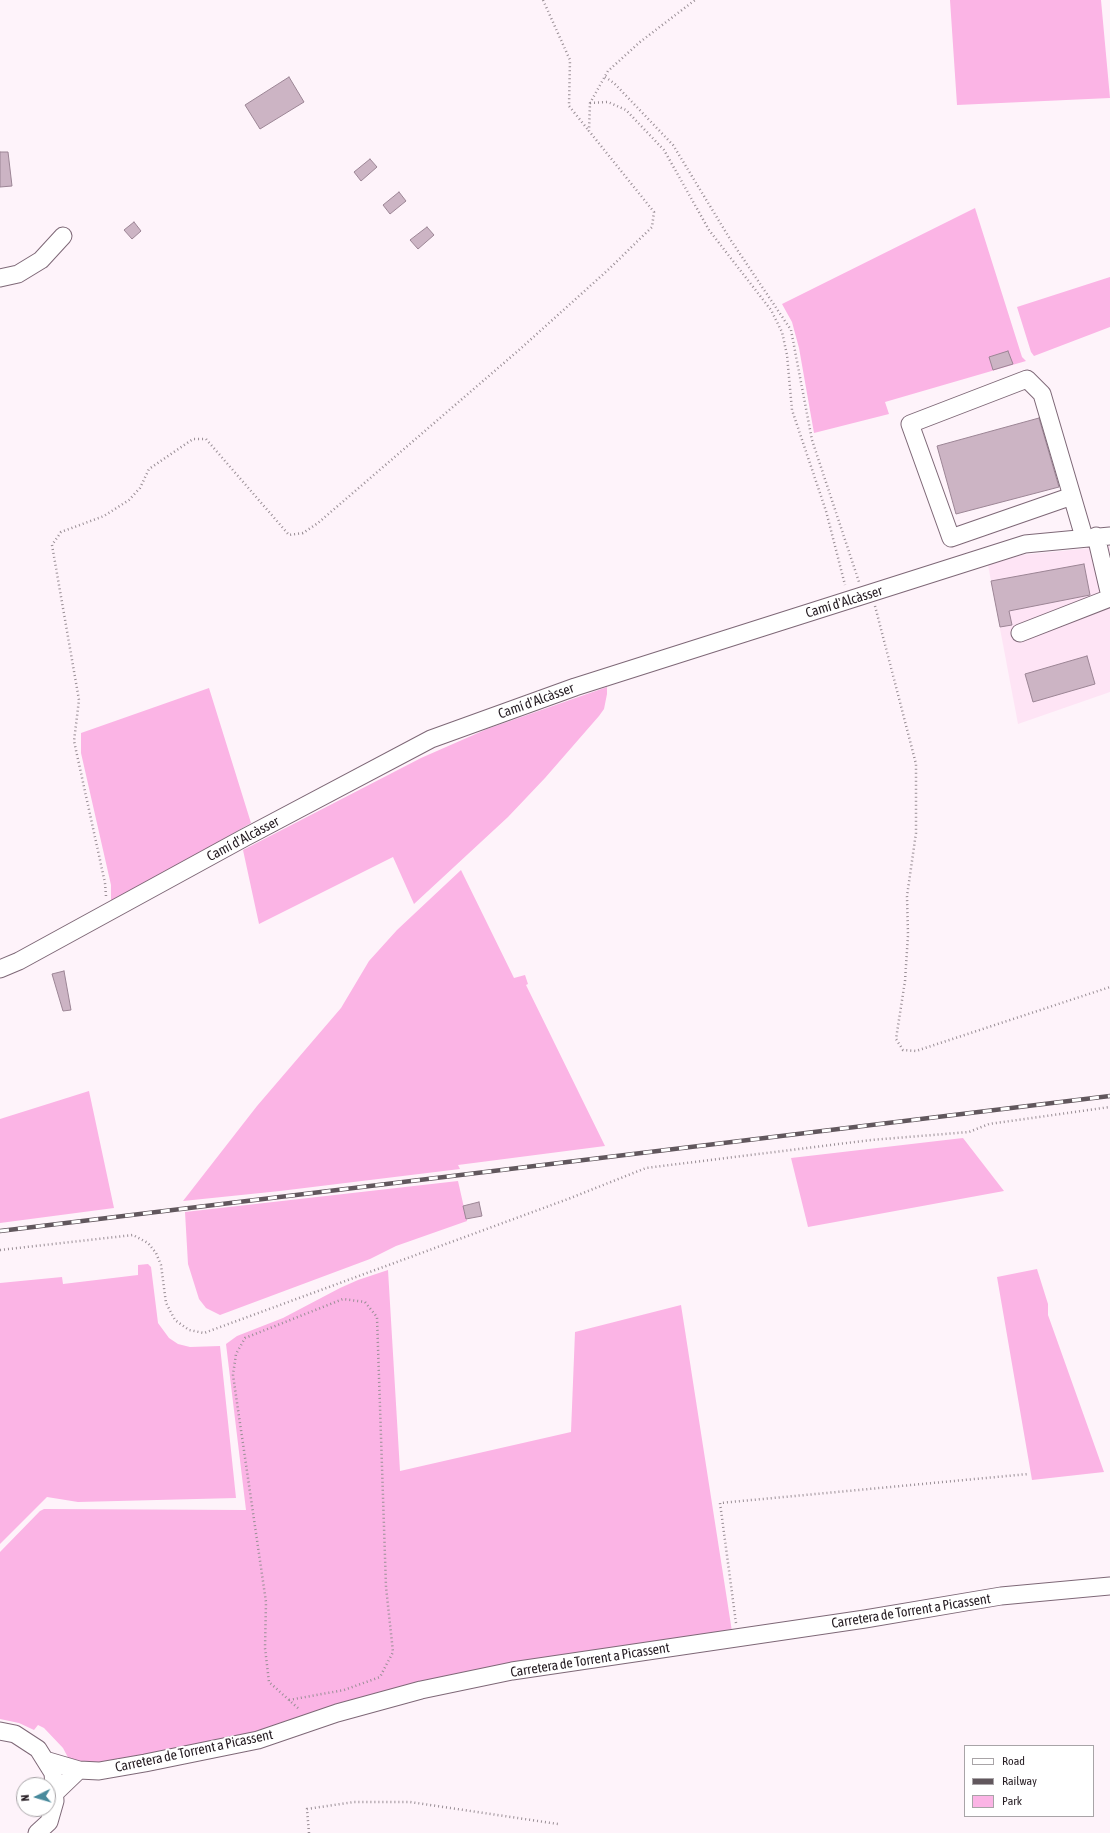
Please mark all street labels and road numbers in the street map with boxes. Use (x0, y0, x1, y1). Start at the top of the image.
street label: Camí d'Alcàsser (804, 582, 884, 622)
street label: Camí d'Alcàsser (496, 680, 576, 722)
street label: Camí d'Alcàsser (204, 813, 282, 865)
street label: Carretera de Torrent a Picassent (830, 1590, 992, 1632)
street label: Carretera de Torrent a Picassent (509, 1639, 671, 1681)
street label: Carretera de Torrent a Picassent (113, 1726, 275, 1776)

